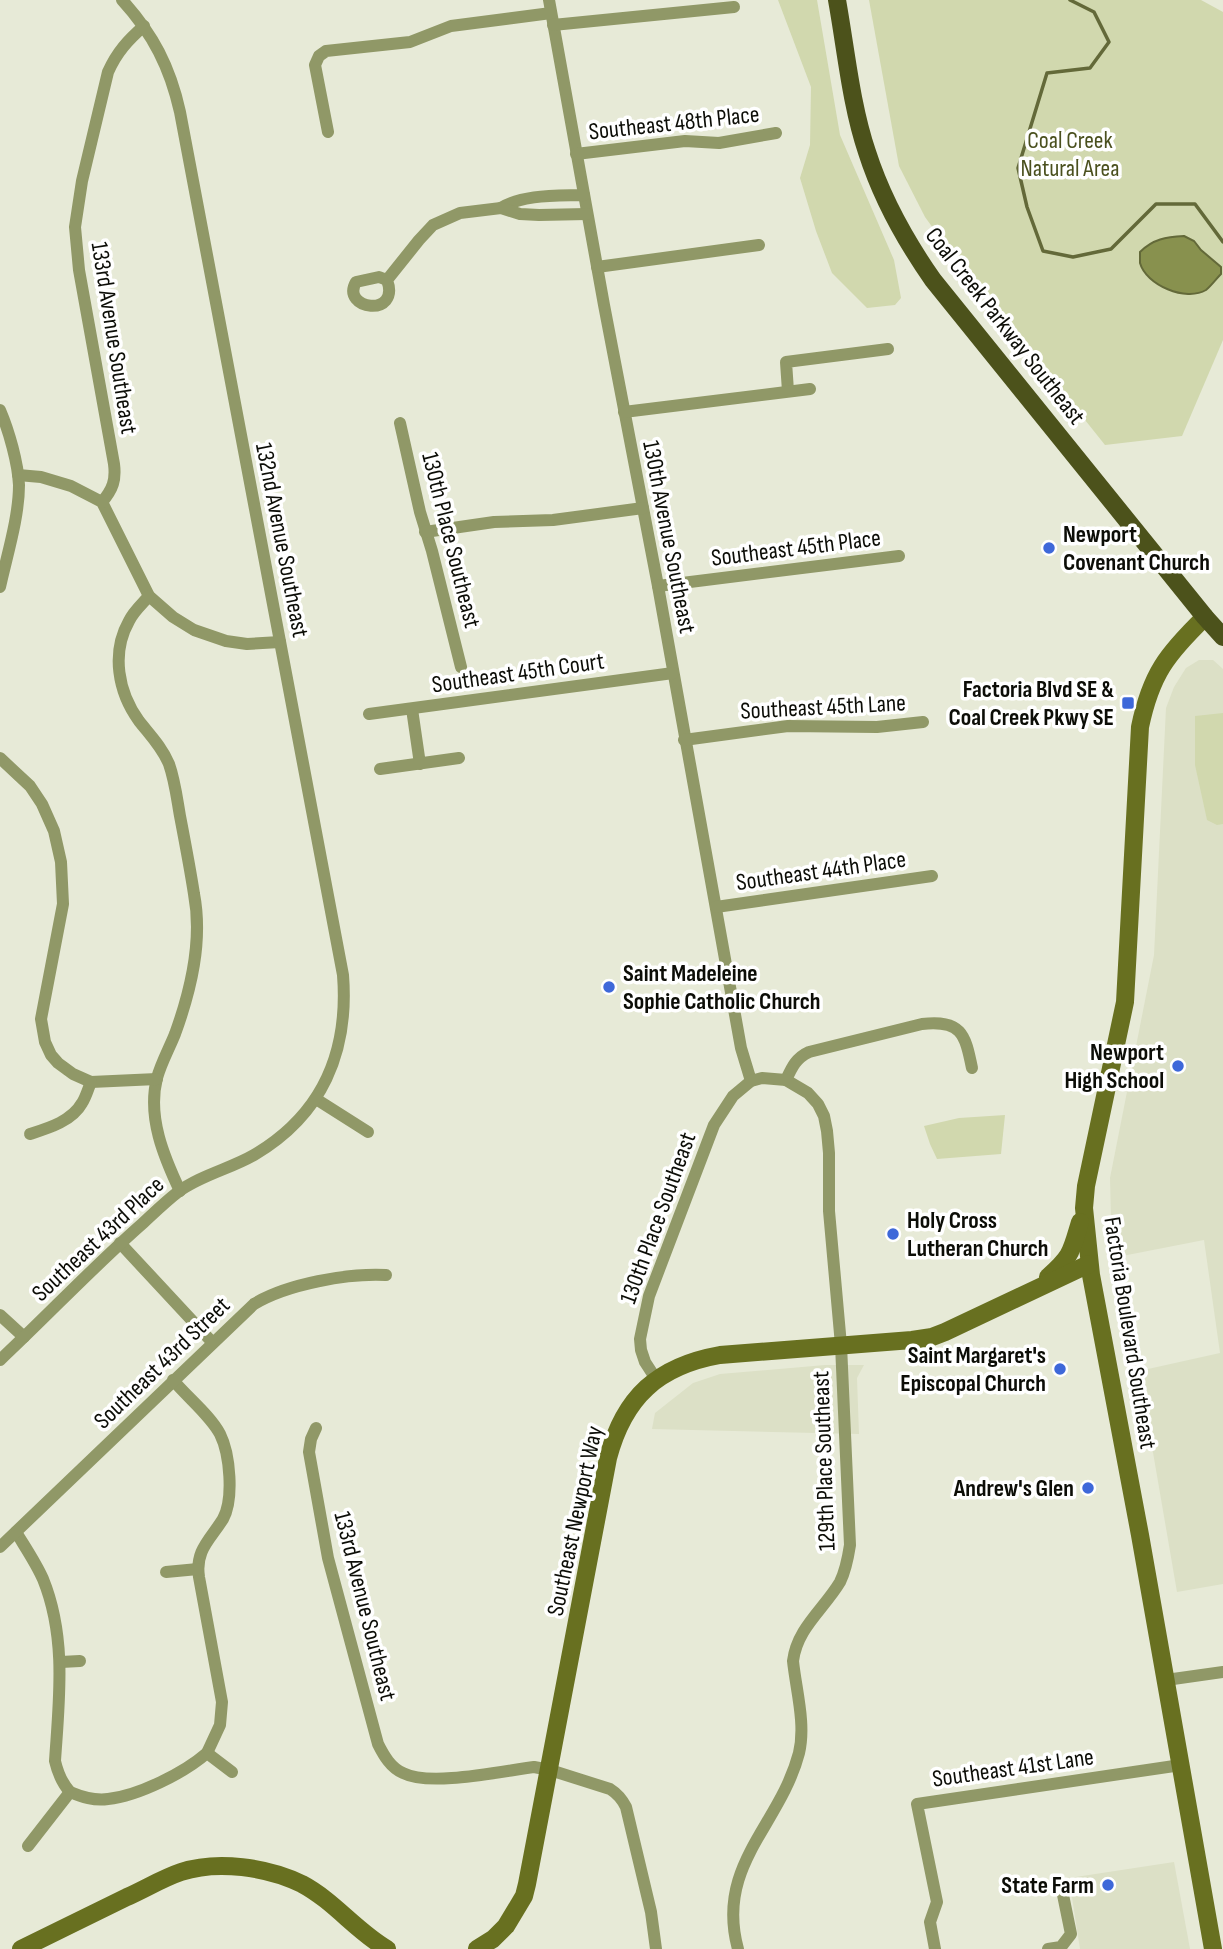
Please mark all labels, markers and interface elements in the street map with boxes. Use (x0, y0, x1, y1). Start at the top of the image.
street label: Southeast 48th Place (587, 100, 761, 146)
park label: Coal Creek Natural Area (1021, 126, 1119, 183)
street label: Coal Creek Parkway Southeast (919, 222, 1091, 430)
street label: 133rd Avenue Southeast (85, 240, 143, 436)
street label: 130th Avenue Southeast (636, 438, 702, 636)
street label: 132nd Avenue Southeast (249, 440, 315, 640)
street label: 130th Place Southeast (415, 449, 487, 631)
place label: Newport Covenant Church (1063, 520, 1210, 577)
street label: Southeast 45th Place (710, 523, 882, 573)
marker: Newport Covenant Church (1041, 540, 1057, 556)
street label: Southeast 45th Court (430, 647, 606, 699)
place label: Factoria Blvd SE & Coal Creek Pkwy SE (949, 675, 1114, 732)
street label: Southeast 45th Lane (740, 688, 906, 726)
marker: Factoria Blvd SE & Coal Creek Pkwy SE (1120, 695, 1136, 711)
street label: Southeast 44th Place (734, 845, 908, 897)
place label: Saint Madeleine Sophie Catholic Church (623, 959, 821, 1016)
marker: Saint Madeleine Sophie Catholic Church (601, 979, 617, 995)
place label: Newport High School (1064, 1038, 1164, 1095)
marker: Newport High School (1170, 1058, 1186, 1074)
street label: 130th Place Southeast (614, 1128, 702, 1308)
street label: Southeast 43rd Place (26, 1170, 170, 1308)
place label: Holy Cross Lutheran Church (907, 1206, 1049, 1263)
street label: Factoria Boulevard Southeast (1097, 1215, 1163, 1451)
marker: Holy Cross Lutheran Church (885, 1226, 901, 1242)
street label: Southeast 43rd Street (88, 1291, 236, 1435)
place label: Saint Margaret's Episcopal Church (900, 1341, 1046, 1398)
marker: Saint Margaret's Episcopal Church (1052, 1361, 1068, 1377)
street label: 129th Place Southeast (806, 1370, 842, 1552)
street label: Southeast Newport Way (541, 1423, 609, 1619)
place label: Andrew's Glen (953, 1474, 1074, 1503)
marker: Andrew's Glen (1080, 1480, 1096, 1496)
street label: 133rd Avenue Southeast (327, 1508, 403, 1704)
street label: Southeast 41st Lane (930, 1742, 1096, 1794)
place label: State Farm (1001, 1871, 1094, 1900)
marker: State Farm (1100, 1877, 1116, 1893)

